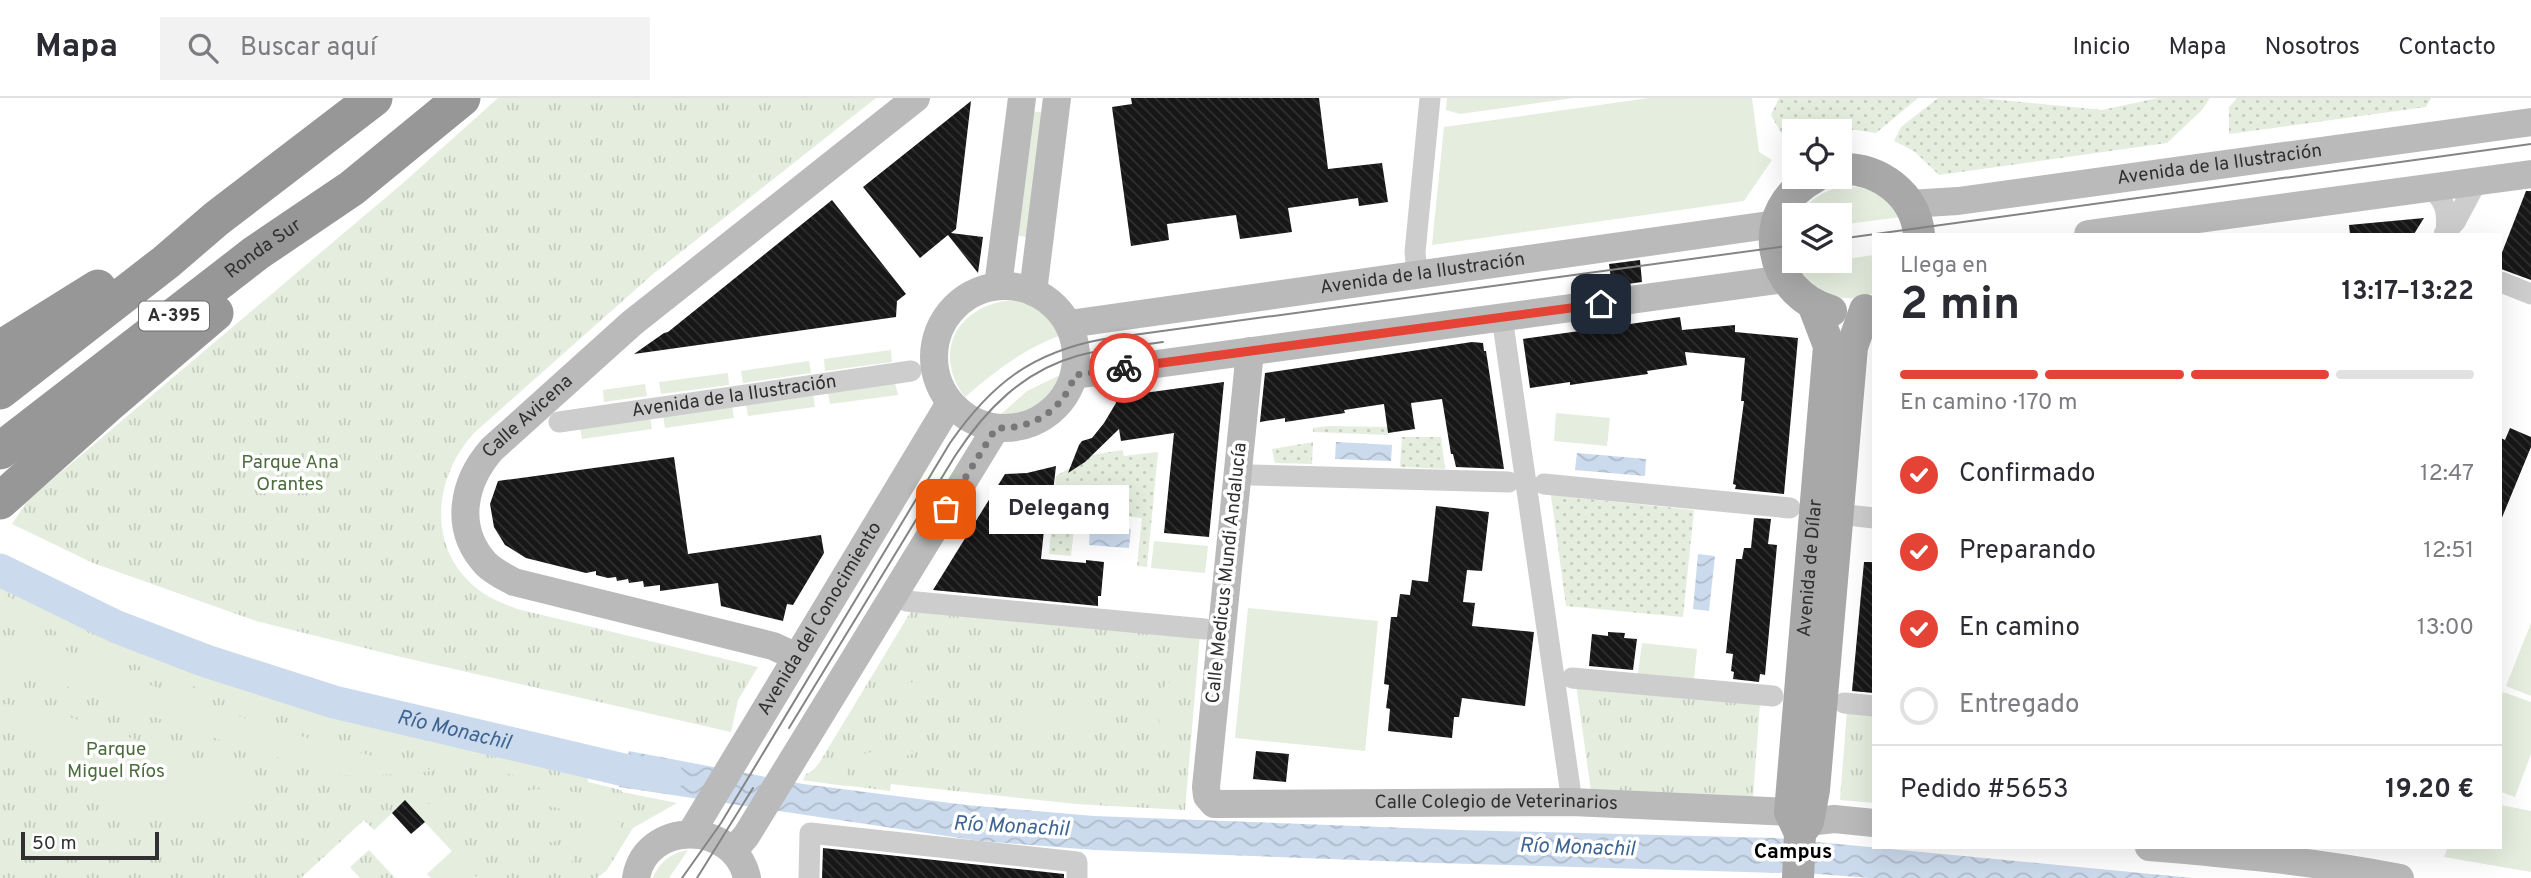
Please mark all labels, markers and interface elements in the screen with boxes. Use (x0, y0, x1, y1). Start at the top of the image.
search box (160, 17, 650, 80)
text: Mapa (35, 27, 118, 69)
icon: search (184, 29, 222, 67)
text: Buscar aquí (240, 32, 377, 65)
text: Inicio (2073, 33, 2130, 63)
text: Mapa (2168, 33, 2227, 63)
text: Nosotros (2265, 33, 2360, 63)
text: Contacto (2398, 33, 2496, 63)
map controls (1782, 119, 1852, 273)
button: locate (1782, 119, 1852, 189)
street label: Avenida de la Ilustración (2115, 139, 2323, 191)
button: layers (1782, 203, 1852, 273)
street label: Ronda Sur (220, 213, 307, 284)
street label: Avenida de la Ilustración (1318, 248, 1527, 300)
text: Llega en (1900, 252, 1988, 281)
pin (1571, 274, 1631, 334)
text: 13:17–13:22 (2342, 276, 2474, 309)
text: 2 min (1900, 277, 2020, 336)
icon: home (1582, 285, 1620, 323)
road number: A-395 (139, 302, 209, 330)
courier (1089, 333, 1159, 403)
icon: bike (1105, 349, 1143, 387)
street label: Calle Avicena (477, 370, 578, 463)
street label: Avenida de la Ilustración (630, 370, 838, 423)
text: En camino · 170 m (1900, 389, 2077, 418)
street label: Calle Medicus Mundi Andalucía (1201, 441, 1253, 705)
park label: Parque Ana Orantes (241, 451, 339, 497)
icon: check (1900, 456, 1938, 494)
text: Confirmado (1959, 458, 2096, 491)
text: 12:47 (2420, 460, 2474, 489)
pin (916, 479, 976, 539)
callout: Delegang (988, 484, 1128, 534)
icon: bag (927, 490, 965, 528)
text: Delegang (1008, 495, 1110, 524)
street label: Avenida de Dílar (1793, 498, 1828, 638)
street label: Avenida del Conocimiento (753, 518, 887, 720)
icon: check (1900, 533, 1938, 571)
text: Preparando (1959, 535, 2096, 568)
text: 12:51 (2423, 537, 2474, 566)
icon: check (1900, 610, 1938, 648)
text: En camino (1959, 612, 2080, 645)
text: 13:00 (2417, 614, 2474, 643)
text: Entregado (1959, 689, 2079, 722)
water label: Río Monachil (394, 704, 515, 757)
park label: Parque Miguel Ríos (67, 738, 165, 784)
text: Pedido #5653 (1900, 774, 2069, 807)
text: 19.20 € (2385, 774, 2474, 807)
street label: Calle Colegio de Veterinarios (1374, 790, 1618, 816)
water label: Río Monachil (952, 810, 1071, 844)
scale bar (21, 829, 159, 861)
text: 50 m (32, 832, 77, 856)
water label: Río Monachil (1519, 832, 1637, 864)
district label: Campus (1754, 839, 1832, 866)

